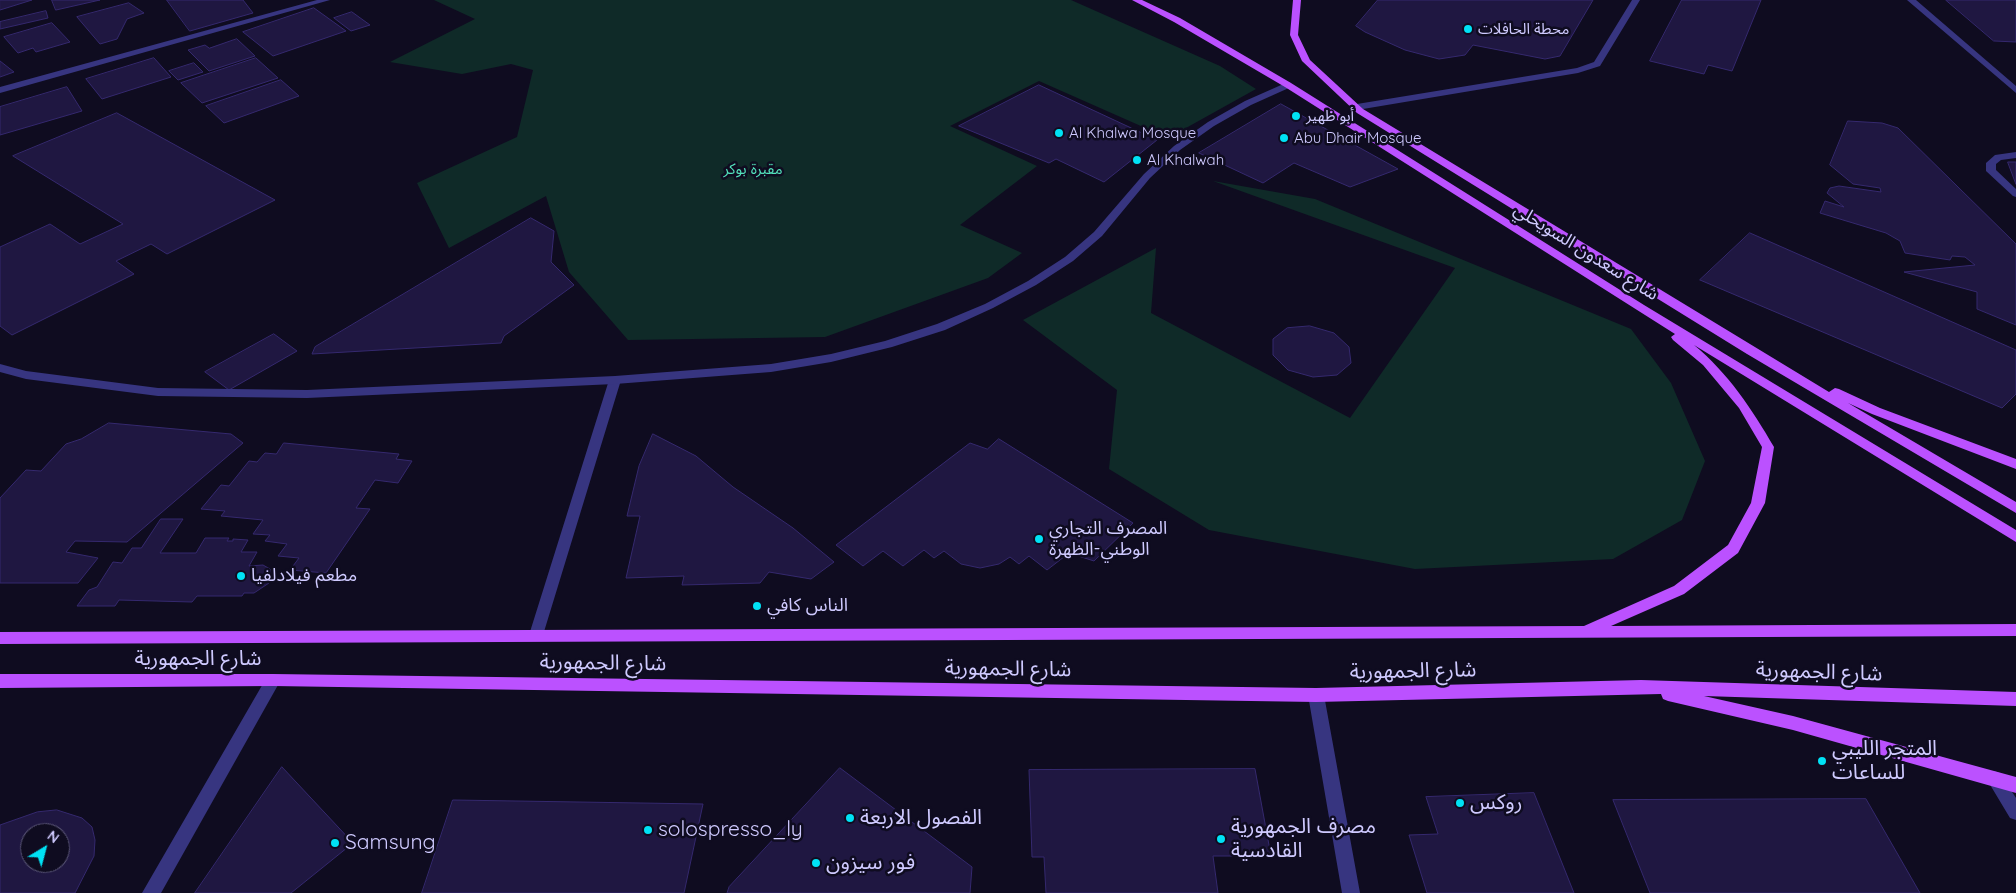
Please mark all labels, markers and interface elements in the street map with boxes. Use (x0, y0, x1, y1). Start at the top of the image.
place label: محطة الحافلات (1478, 20, 1569, 38)
marker: محطة الحافلات (1462, 23, 1474, 35)
place label: أبو ظهير (1306, 107, 1354, 125)
marker: أبو ظهير (1290, 110, 1302, 122)
place label: Al Khalwa Mosque (1069, 124, 1196, 142)
marker: Al Khalwa Mosque (1053, 127, 1065, 139)
place label: Abu Dhair Mosque (1294, 129, 1421, 147)
marker: Abu Dhair Mosque (1278, 132, 1290, 144)
place label: Al Khalwah (1147, 151, 1224, 169)
marker: Al Khalwah (1131, 154, 1143, 166)
park label: مقبرة بوكر (723, 160, 783, 178)
street label: شارع سعدون السويحلي (1510, 199, 1662, 305)
place label: المصرف التجاري الوطني-الظهرة (1049, 518, 1167, 560)
marker: المصرف التجاري الوطني-الظهرة (1033, 533, 1045, 545)
place label: مطعم فيلادلفيا (251, 565, 357, 587)
marker: مطعم فيلادلفيا (235, 570, 247, 582)
place label: الناس كافي (767, 595, 848, 617)
marker: الناس كافي (751, 600, 763, 612)
street label: شارع الجمهورية (135, 646, 261, 672)
street label: شارع الجمهورية (539, 649, 667, 677)
street label: شارع الجمهورية (944, 655, 1072, 683)
street label: شارع الجمهورية (1349, 657, 1477, 685)
street label: شارع الجمهورية (1755, 657, 1883, 687)
place label: المتجر الليبي للساعات (1832, 736, 1937, 786)
marker: المتجر الليبي للساعات (1816, 755, 1828, 767)
place label: روكس (1470, 790, 1522, 816)
marker: روكس (1454, 797, 1466, 809)
place label: الفصول الاربعة (860, 805, 982, 831)
marker: الفصول الاربعة (844, 812, 856, 824)
place label: مصرف الجمهورية القادسية (1231, 814, 1376, 864)
place label: solospresso_ly (658, 817, 803, 843)
north arrow (20, 823, 70, 873)
marker: solospresso_ly (642, 824, 654, 836)
text: N (44, 827, 63, 847)
place label: Samsung (345, 830, 436, 856)
marker: مصرف الجمهورية القادسية (1215, 833, 1227, 845)
marker: Samsung (329, 837, 341, 849)
place label: فور سيزون (826, 850, 915, 876)
marker: فور سيزون (810, 857, 822, 869)

